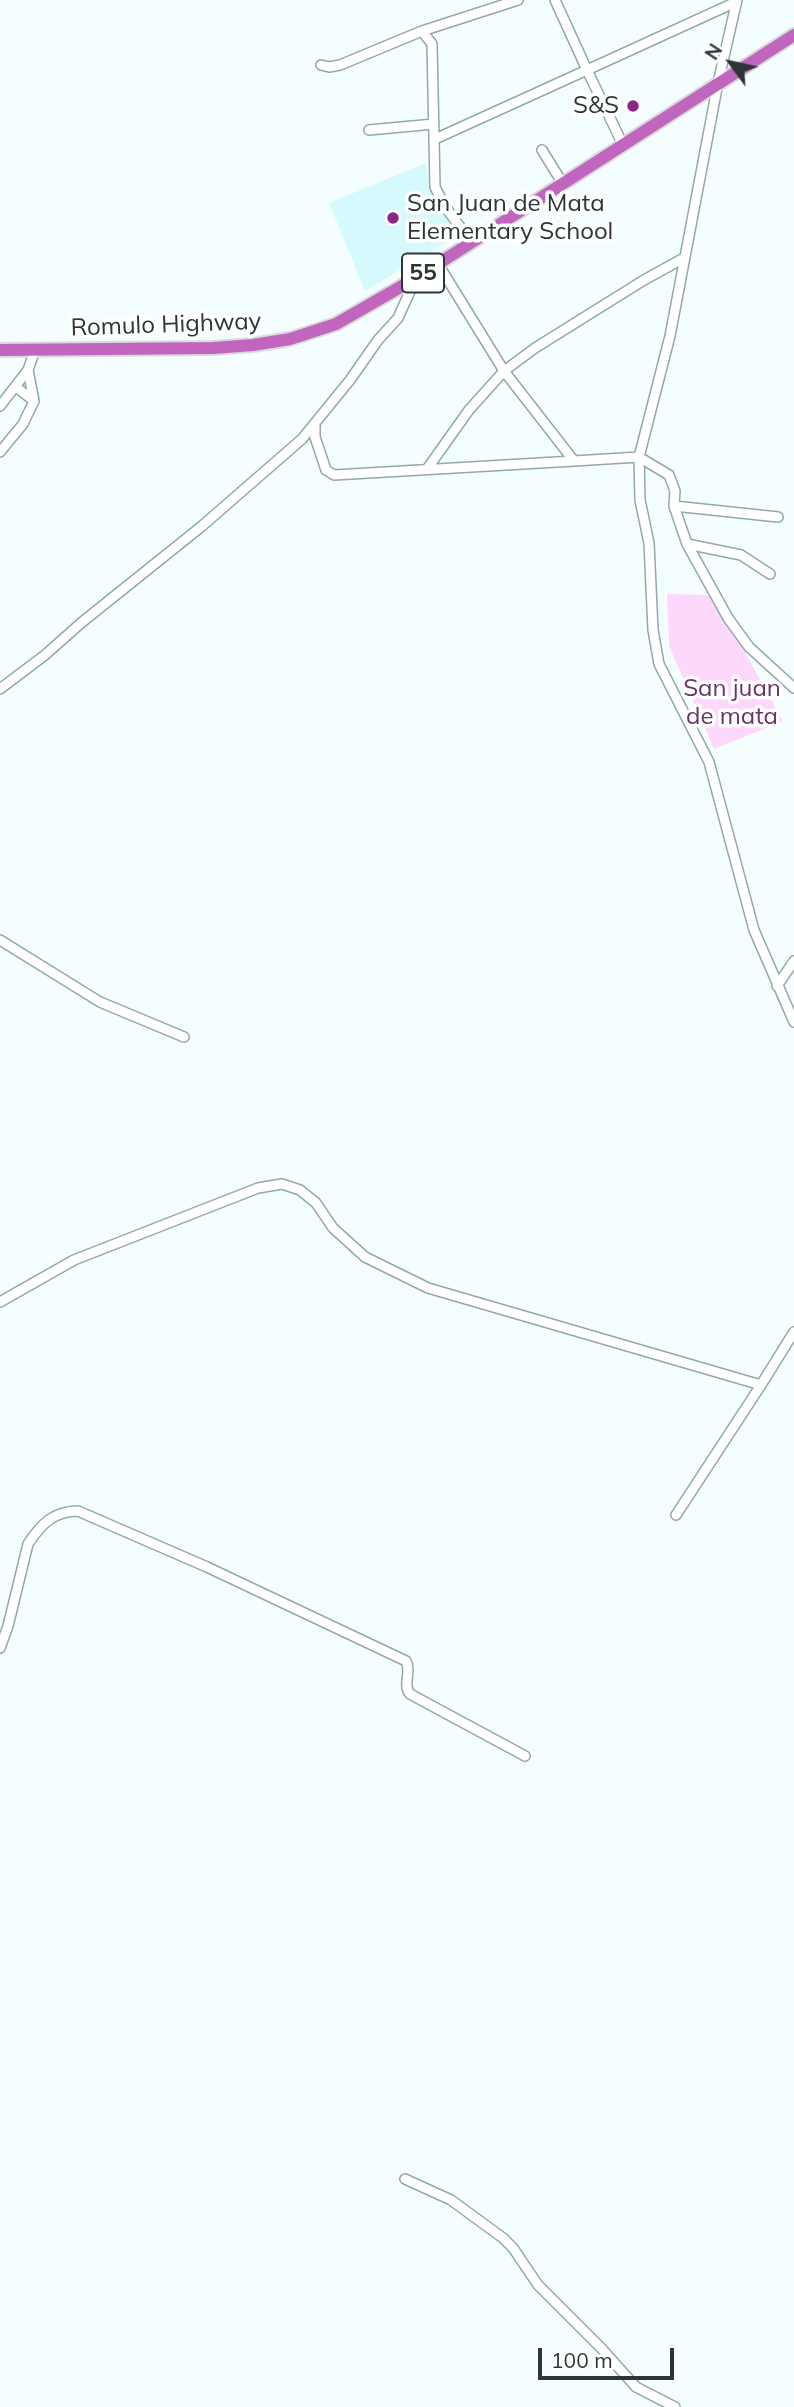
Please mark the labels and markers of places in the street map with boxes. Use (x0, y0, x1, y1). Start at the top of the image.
place label: S&S (573, 92, 619, 120)
marker: S&S (625, 98, 641, 114)
place label: San Juan de Mata Elementary School (407, 190, 613, 246)
marker: San Juan de Mata Elementary School (385, 210, 401, 226)

